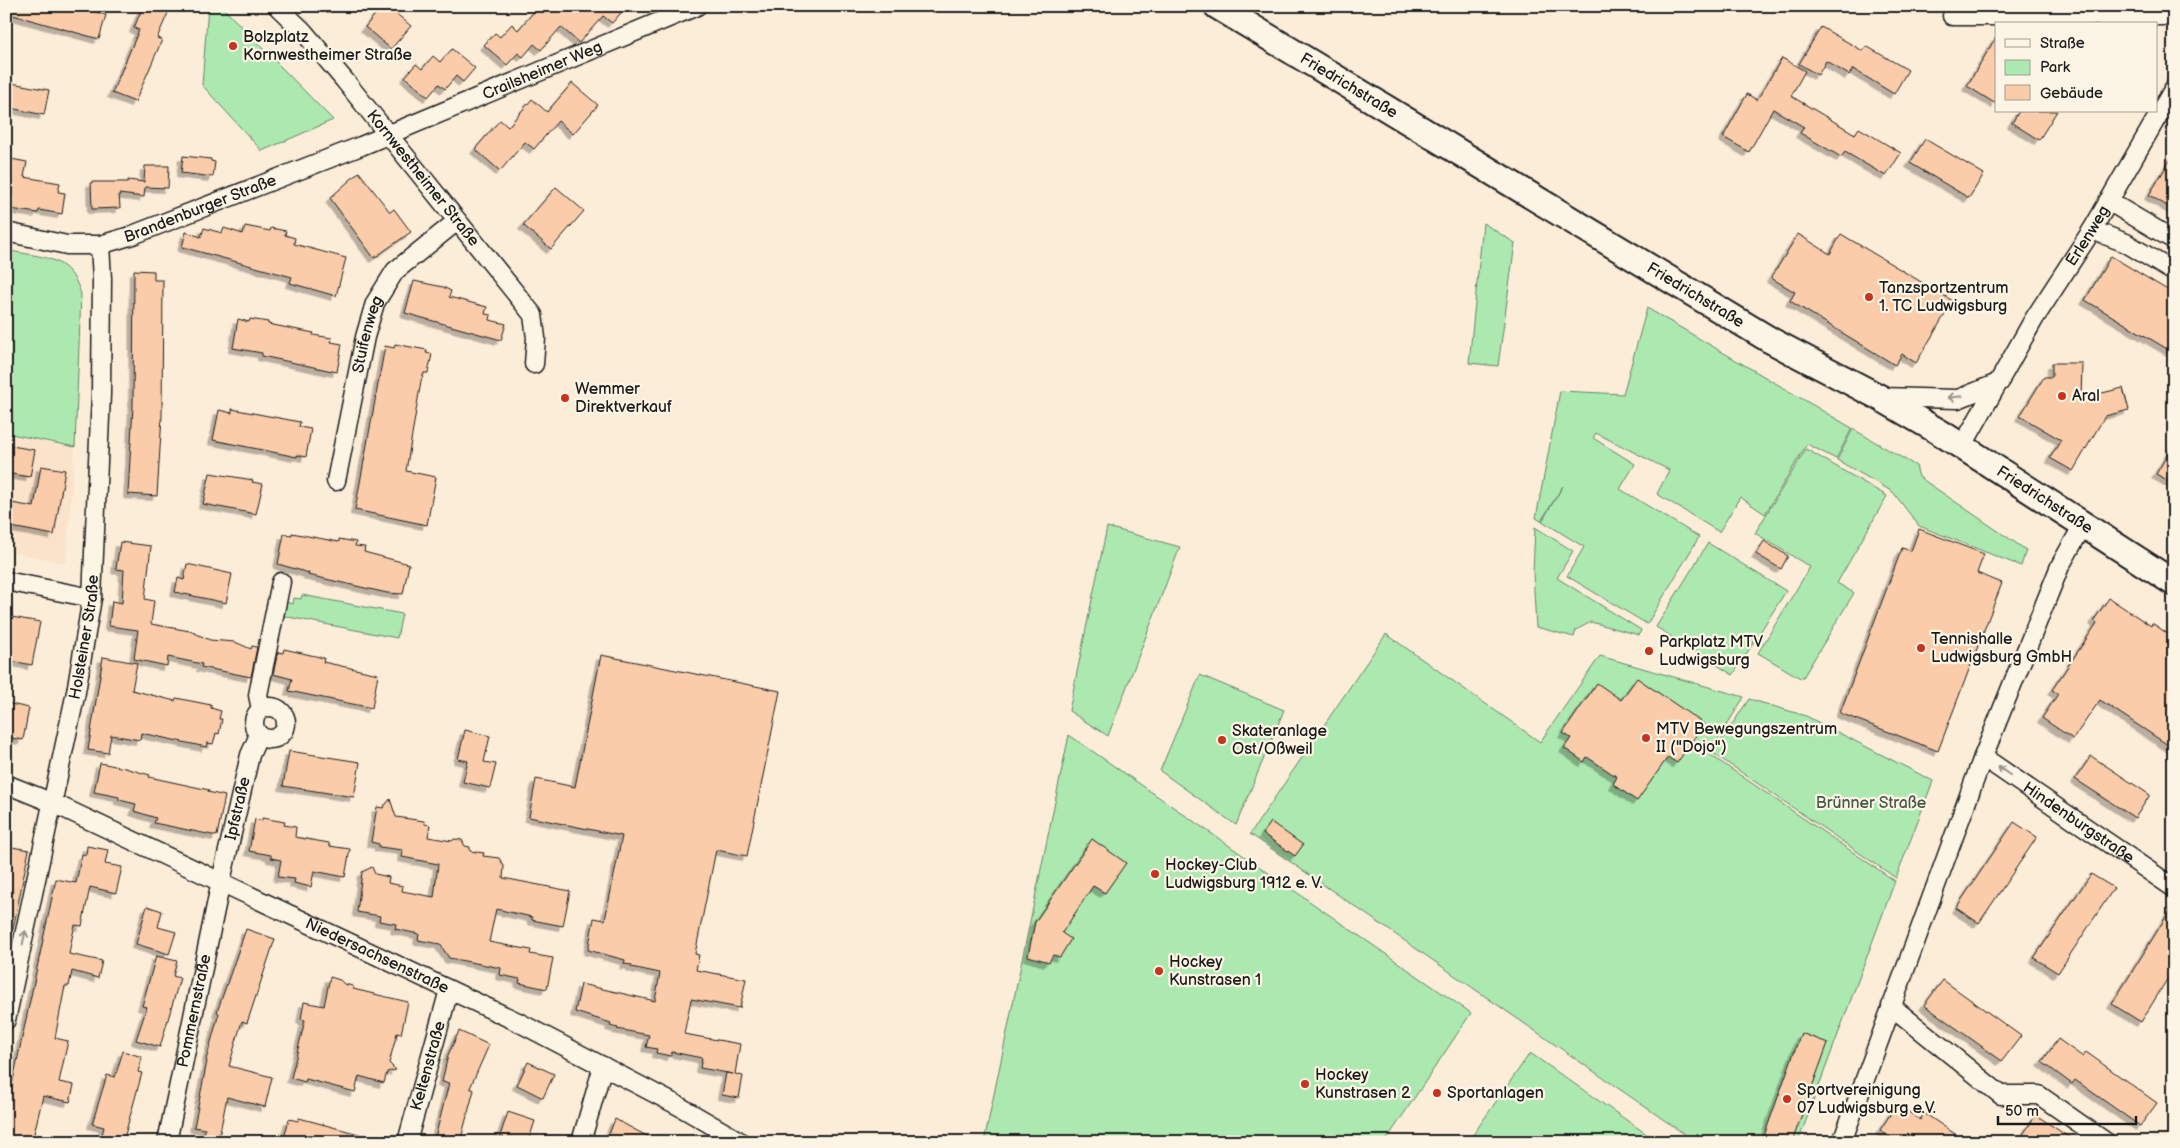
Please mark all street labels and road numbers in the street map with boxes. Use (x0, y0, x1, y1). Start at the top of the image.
street label: Crailsheimer Weg (480, 37, 605, 104)
street label: Friedrichstraße (1297, 49, 1401, 123)
street label: Kornwestheimer Straße (363, 106, 484, 250)
street label: Brandenburger Straße (122, 170, 279, 247)
street label: Erlenweg (2062, 202, 2114, 269)
street label: Friedrichstraße (1643, 258, 1748, 332)
street label: Stuifenweg (348, 292, 387, 375)
street label: Friedrichstraße (1993, 462, 2097, 538)
street label: Holsteiner Straße (65, 574, 103, 701)
street label: Ipfstraße (221, 774, 254, 842)
street label: Hindenburgstraße (2019, 778, 2138, 868)
street label: Niedersachsenstraße (302, 914, 452, 998)
street label: Pommernstraße (173, 952, 215, 1069)
street label: Keltenstraße (407, 1018, 450, 1113)

